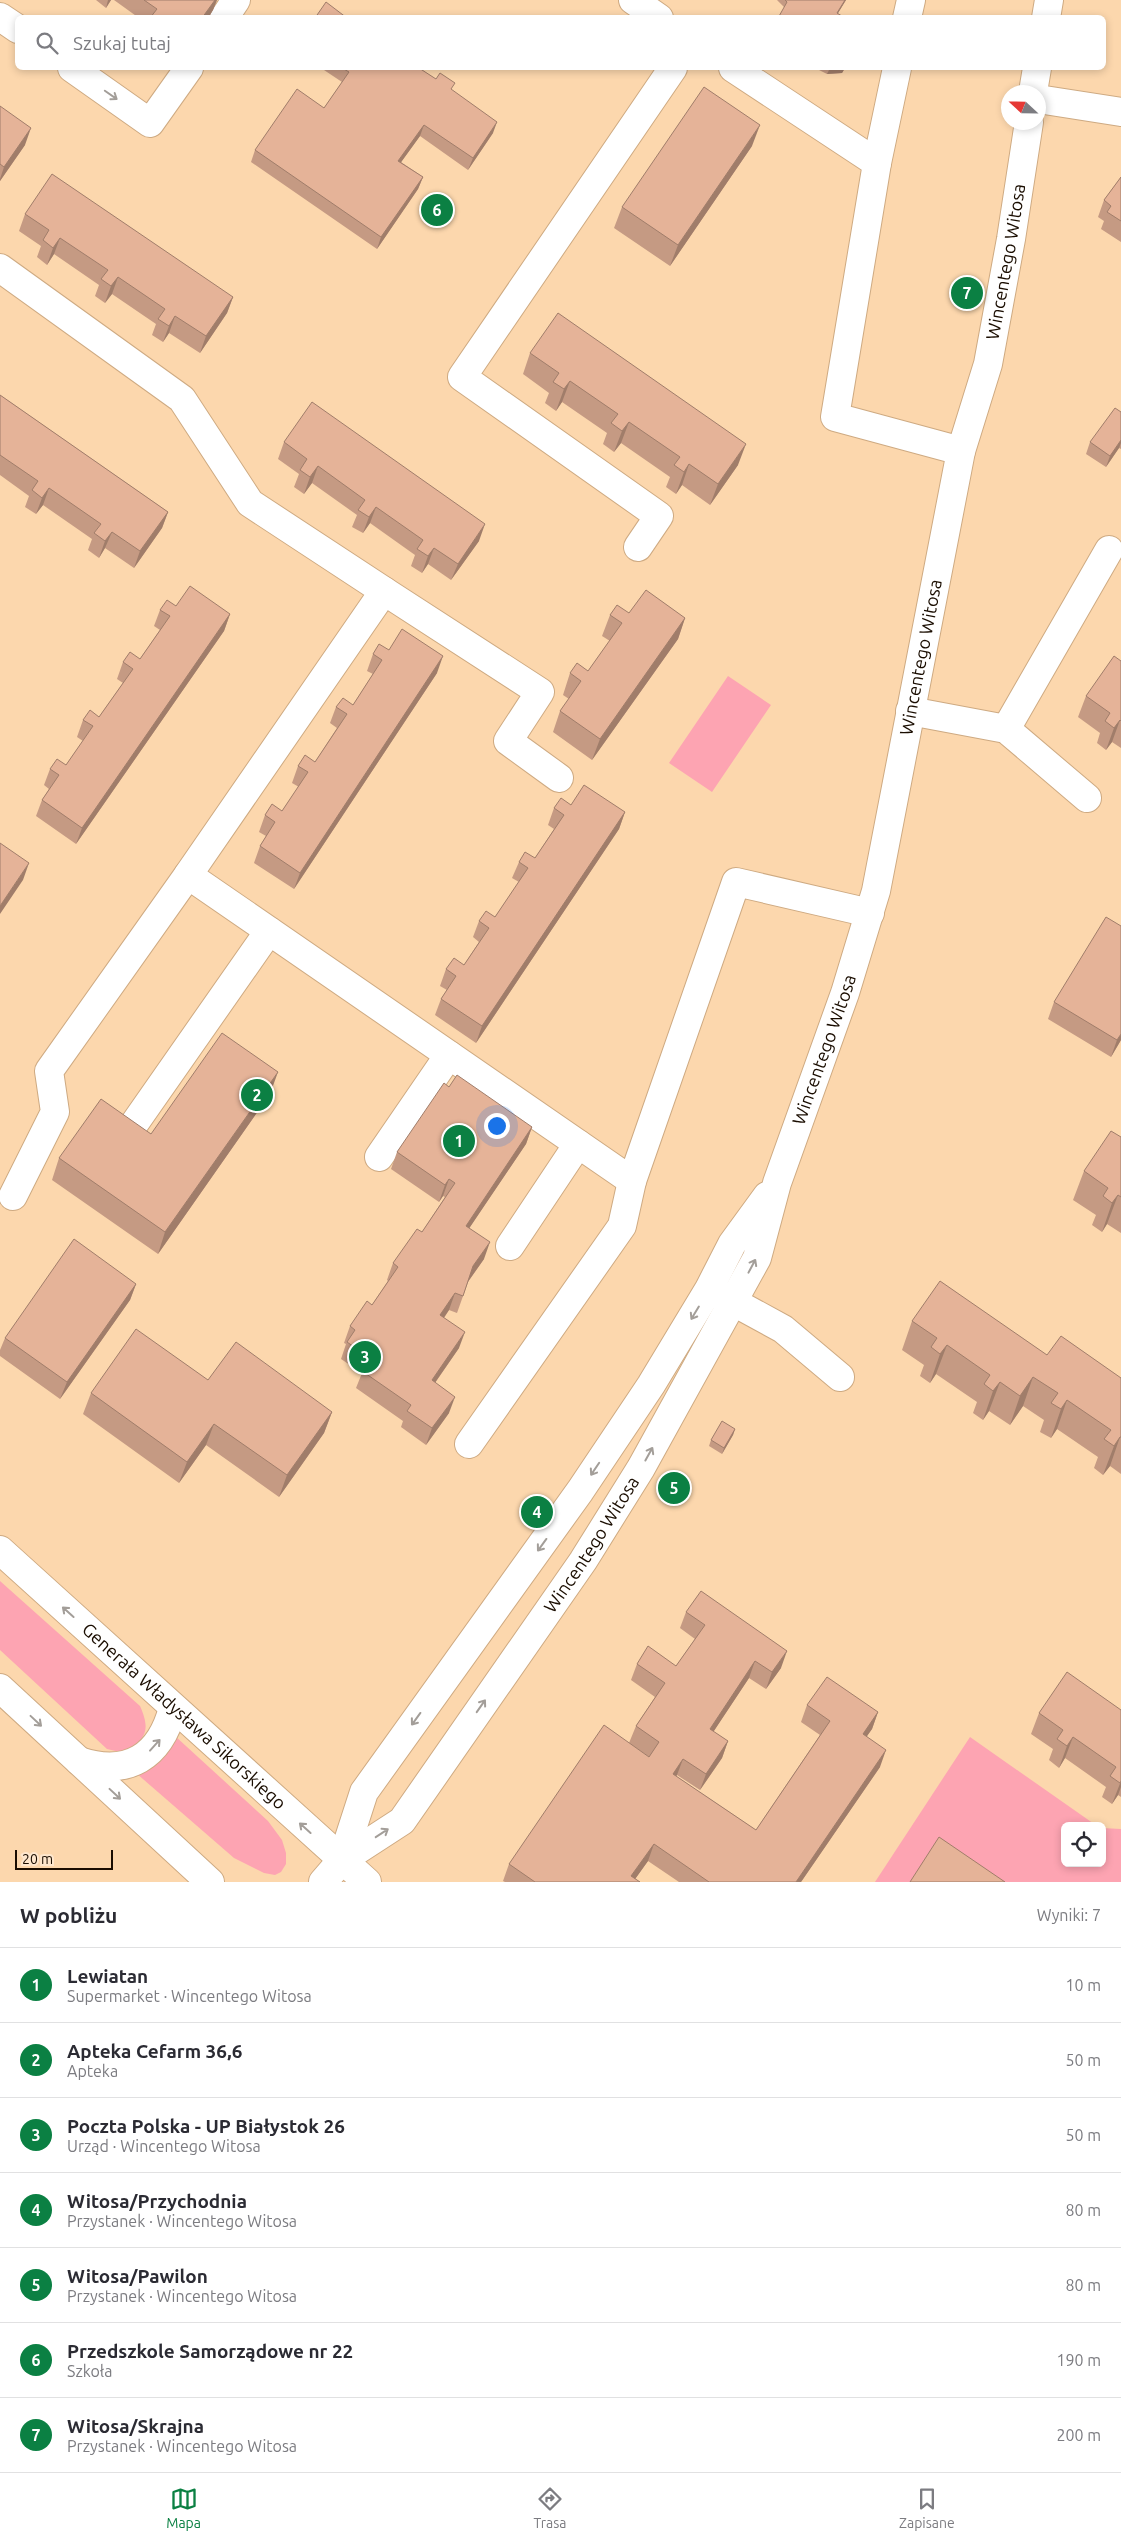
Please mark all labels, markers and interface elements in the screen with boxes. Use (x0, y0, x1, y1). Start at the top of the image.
search box (15, 15, 1106, 70)
icon: search (33, 29, 61, 57)
text: Szukaj tutaj (73, 32, 171, 54)
north arrow (1001, 85, 1046, 130)
one-way arrow (104, 90, 118, 100)
street label: Wincentego Witosa (982, 182, 1028, 341)
pin: 6 (421, 191, 453, 229)
pin: 7 (951, 274, 983, 312)
street label: Wincentego Witosa (895, 578, 945, 737)
street label: Wincentego Witosa (788, 972, 859, 1127)
pin: 2 (241, 1076, 273, 1114)
your location (484, 1113, 510, 1139)
pin: 1 (443, 1122, 475, 1160)
one-way arrow (748, 1259, 758, 1274)
one-way arrow (689, 1305, 699, 1319)
pin: 3 (349, 1338, 381, 1376)
one-way arrow (644, 1448, 654, 1462)
one-way arrow (590, 1462, 600, 1476)
pin: 5 (658, 1469, 690, 1507)
street label: Wincentego Witosa (539, 1472, 642, 1616)
pin: 4 (521, 1493, 553, 1531)
one-way arrow (537, 1538, 547, 1552)
one-way arrow (62, 1606, 75, 1618)
street label: Generała Władysława Sikorskiego (79, 1618, 291, 1813)
one-way arrow (476, 1699, 486, 1713)
one-way arrow (411, 1712, 421, 1726)
one-way arrow (29, 1715, 42, 1727)
one-way arrow (149, 1739, 161, 1752)
one-way arrow (109, 1788, 122, 1800)
one-way arrow (299, 1822, 312, 1833)
map controls (1061, 1822, 1106, 1867)
button: locate (1061, 1822, 1106, 1867)
one-way arrow (375, 1828, 389, 1838)
scale bar (15, 1847, 112, 1870)
text: 20 m (22, 1851, 53, 1867)
text: W pobliżu (20, 1903, 117, 1927)
text: Wyniki: 7 (1037, 1906, 1101, 1924)
text: Lewiatan (67, 1965, 148, 1987)
text: 1 (31, 1976, 41, 1994)
text: 10 m (1065, 1976, 1101, 1994)
text: Supermarket · Wincentego Witosa (67, 1987, 312, 2005)
text: Apteka Cefarm 36,6 (67, 2040, 242, 2062)
text: 2 (31, 2051, 41, 2069)
text: 50 m (1065, 2051, 1101, 2069)
text: Apteka (67, 2062, 118, 2080)
text: Poczta Polska - UP Białystok 26 (67, 2115, 345, 2137)
text: 3 (31, 2126, 41, 2144)
text: 50 m (1065, 2126, 1101, 2144)
text: Urząd · Wincentego Witosa (67, 2137, 261, 2155)
text: Witosa/Przychodnia (67, 2190, 247, 2212)
text: 4 (31, 2201, 41, 2219)
text: 80 m (1065, 2201, 1101, 2219)
text: Przystanek · Wincentego Witosa (67, 2212, 297, 2230)
text: Witosa/Pawilon (67, 2265, 208, 2287)
text: 5 (31, 2276, 41, 2294)
text: 80 m (1065, 2276, 1101, 2294)
text: Przystanek · Wincentego Witosa (67, 2287, 297, 2305)
text: Przedszkole Samorządowe nr 22 (67, 2340, 353, 2362)
text: 6 (31, 2351, 41, 2369)
text: 190 m (1056, 2351, 1101, 2369)
text: Szkoła (67, 2362, 112, 2380)
text: Witosa/Skrajna (67, 2415, 204, 2437)
text: 7 (31, 2426, 41, 2444)
text: 200 m (1056, 2426, 1101, 2444)
text: Przystanek · Wincentego Witosa (67, 2437, 297, 2455)
tab: Mapa (166, 2485, 201, 2531)
tab: Trasa (533, 2485, 567, 2531)
tab: Zapisane (899, 2485, 955, 2531)

